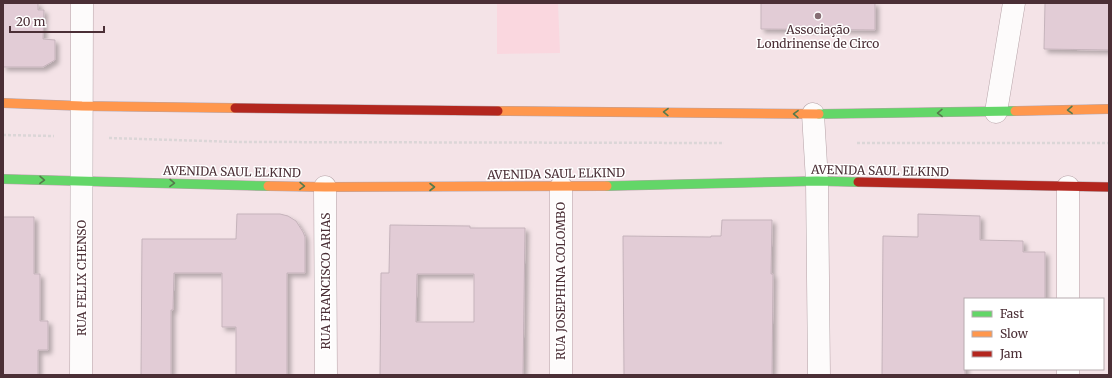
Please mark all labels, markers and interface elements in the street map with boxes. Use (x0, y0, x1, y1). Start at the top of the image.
scale bar (10, 8, 104, 34)
marker: Associação Londrinense de Circo (813, 11, 823, 21)
text: 20 m (16, 14, 45, 29)
place label: Associação Londrinense de Circo (757, 22, 879, 51)
one-way arrow (1067, 106, 1073, 114)
one-way arrow (663, 108, 669, 116)
one-way arrow (937, 108, 943, 117)
one-way arrow (793, 110, 799, 118)
street label: AVENIDA SAUL ELKIND (810, 162, 949, 179)
street label: AVENIDA SAUL ELKIND (162, 163, 301, 180)
street label: AVENIDA SAUL ELKIND (486, 165, 625, 182)
one-way arrow (39, 176, 45, 184)
one-way arrow (169, 179, 175, 187)
one-way arrow (299, 182, 305, 190)
one-way arrow (429, 183, 435, 191)
street label: RUA JOSEPHINA COLOMBO (553, 202, 568, 360)
street label: RUA FRANCISCO ARIAS (318, 213, 333, 349)
street label: RUA FELIX CHENSO (74, 220, 89, 336)
legend (964, 298, 1104, 370)
text: Fast (1000, 306, 1024, 321)
text: Slow (1000, 326, 1029, 341)
text: Jam (999, 346, 1023, 361)

